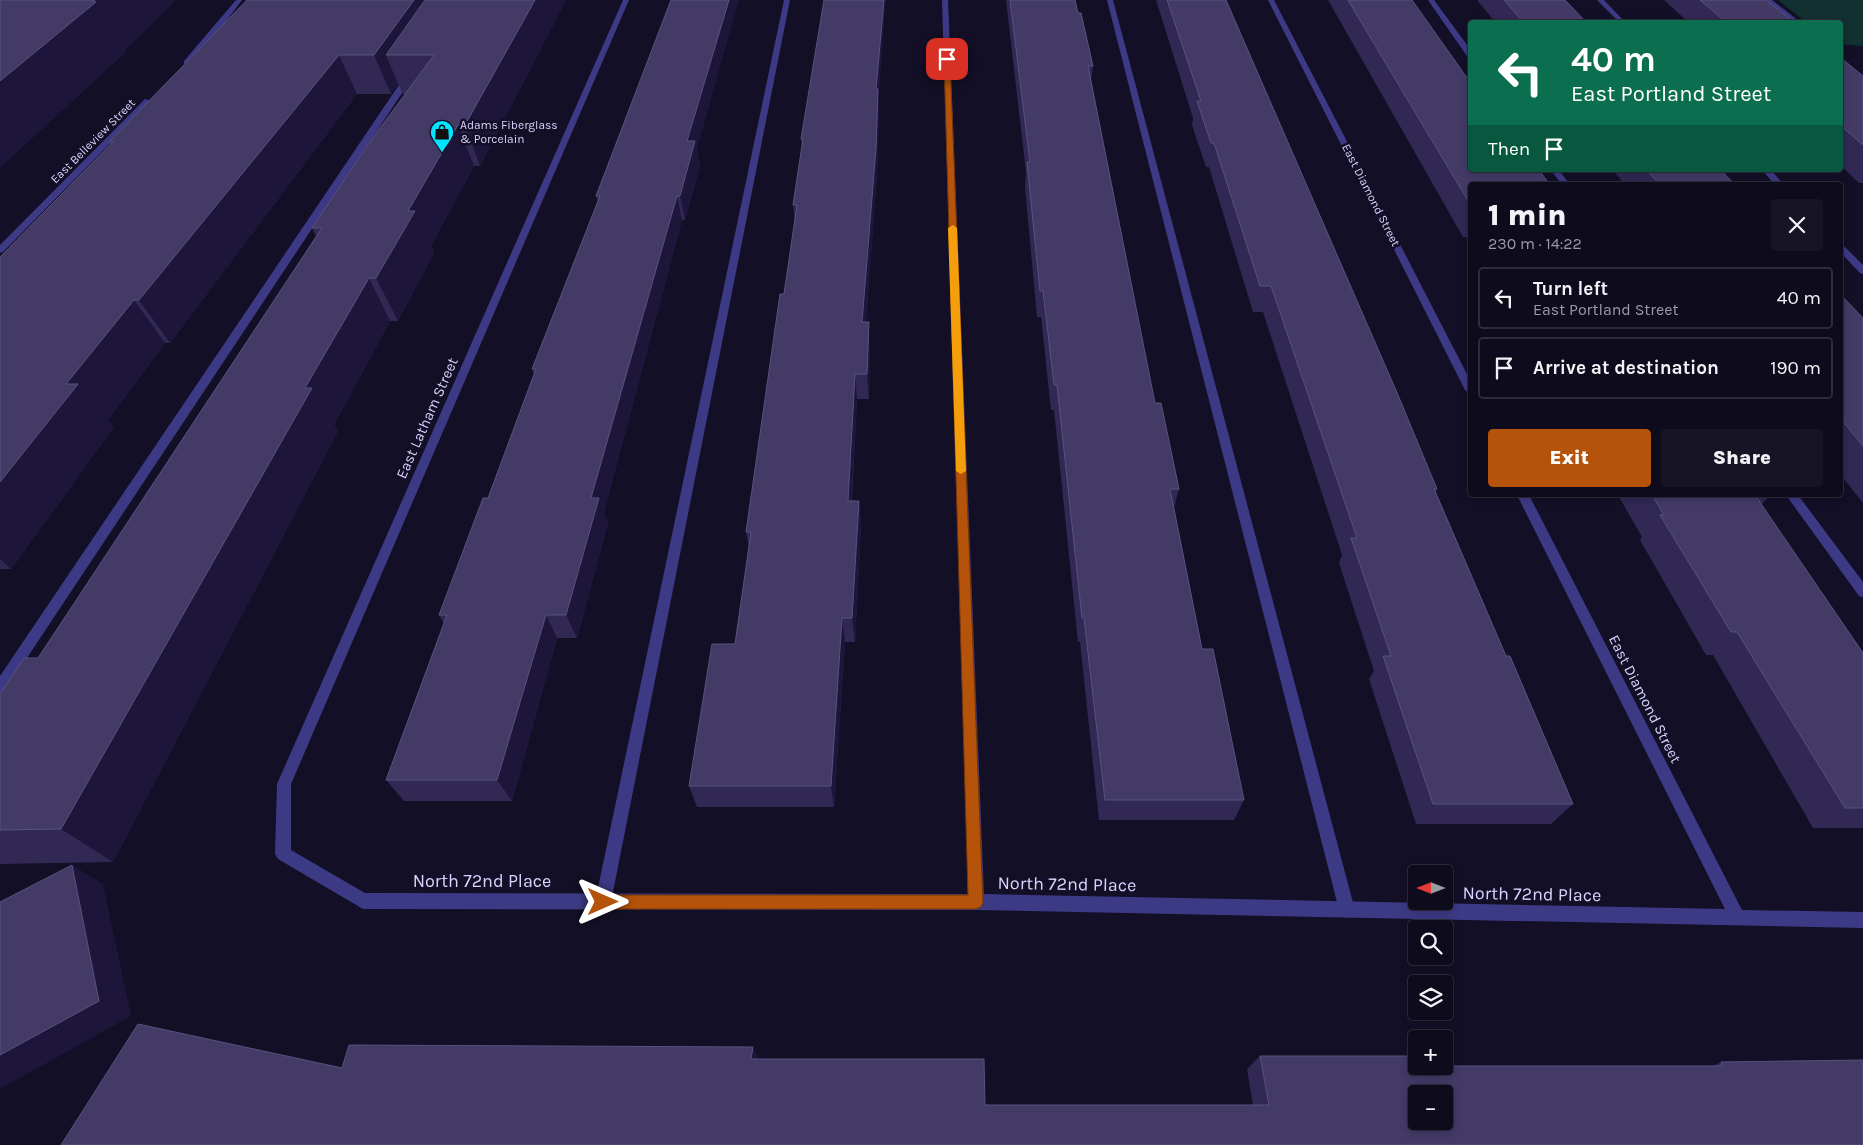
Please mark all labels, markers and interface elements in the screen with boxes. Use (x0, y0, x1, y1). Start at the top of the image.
pin (926, 38, 968, 80)
text: 40 m (1571, 39, 1656, 80)
icon: left (1488, 40, 1553, 105)
icon: arrive (933, 45, 961, 73)
text: East Portland Street (1571, 81, 1771, 107)
street label: East Belleview Street (48, 95, 139, 186)
place label: Adams Fiberglass & Porcelain (460, 118, 558, 146)
shop icon: Adams Fiberglass & Porcelain (429, 119, 455, 153)
icon: arrive (1540, 135, 1568, 163)
text: Then (1488, 138, 1530, 160)
street label: East Diamond Street (1339, 141, 1403, 249)
text: 1 min (1488, 197, 1567, 233)
button: close (1771, 199, 1823, 251)
text: 230 m · 14:22 (1488, 234, 1582, 253)
text: Turn left (1533, 278, 1608, 300)
icon: left (1490, 284, 1518, 312)
text: 40 m (1777, 287, 1821, 309)
text: East Portland Street (1533, 300, 1679, 319)
street label: East Latham Street (392, 354, 462, 481)
icon: arrive (1490, 354, 1518, 382)
text: Arrive at destination (1533, 357, 1719, 379)
text: 190 m (1770, 357, 1821, 379)
button: Exit (1488, 429, 1651, 487)
button: Share (1661, 429, 1823, 487)
street label: East Diamond Street (1605, 632, 1685, 766)
north arrow (1408, 865, 1452, 910)
map controls (1408, 865, 1453, 1130)
street label: North 72nd Place (413, 870, 551, 892)
street label: North 72nd Place (997, 872, 1137, 896)
position arrow (576, 875, 628, 927)
street label: North 72nd Place (1462, 882, 1602, 906)
button: search (1408, 920, 1453, 965)
button: layers (1408, 975, 1453, 1020)
button: + (1408, 1030, 1453, 1075)
button: − (1408, 1085, 1453, 1130)

